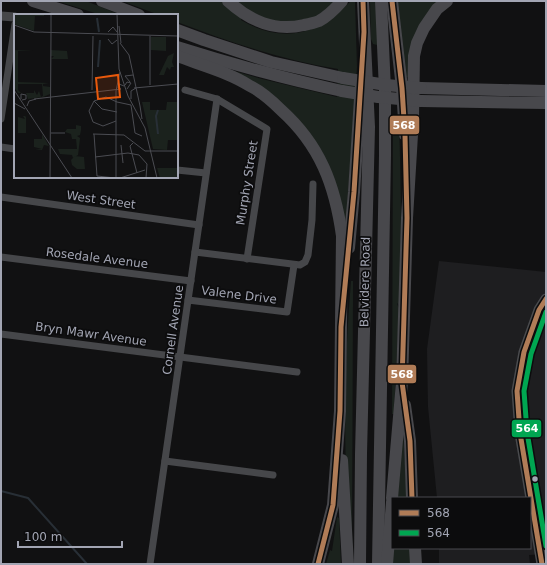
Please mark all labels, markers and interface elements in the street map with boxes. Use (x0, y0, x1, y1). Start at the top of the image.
inset map (14, 14, 178, 178)
line badge: 568 (389, 115, 420, 135)
text: 568 (393, 119, 415, 132)
street label: Murphy Street (233, 139, 261, 226)
street label: West Street (65, 188, 137, 212)
street label: Belvidere Road (357, 237, 373, 327)
street label: Rosedale Avenue (45, 245, 149, 271)
street label: Valene Drive (200, 283, 278, 307)
street label: Cornell Avenue (160, 284, 186, 376)
street label: Bryn Mawr Avenue (34, 319, 148, 349)
line badge: 568 (387, 364, 417, 384)
text: 568 (391, 368, 413, 381)
line badge: 564 (511, 419, 542, 438)
text: 564 (516, 422, 539, 435)
unlabelled marker (530, 474, 540, 484)
legend (391, 497, 531, 549)
text: 568 (427, 506, 450, 520)
scale bar (18, 523, 122, 549)
text: 564 (427, 526, 450, 540)
text: 100 m (24, 530, 62, 544)

